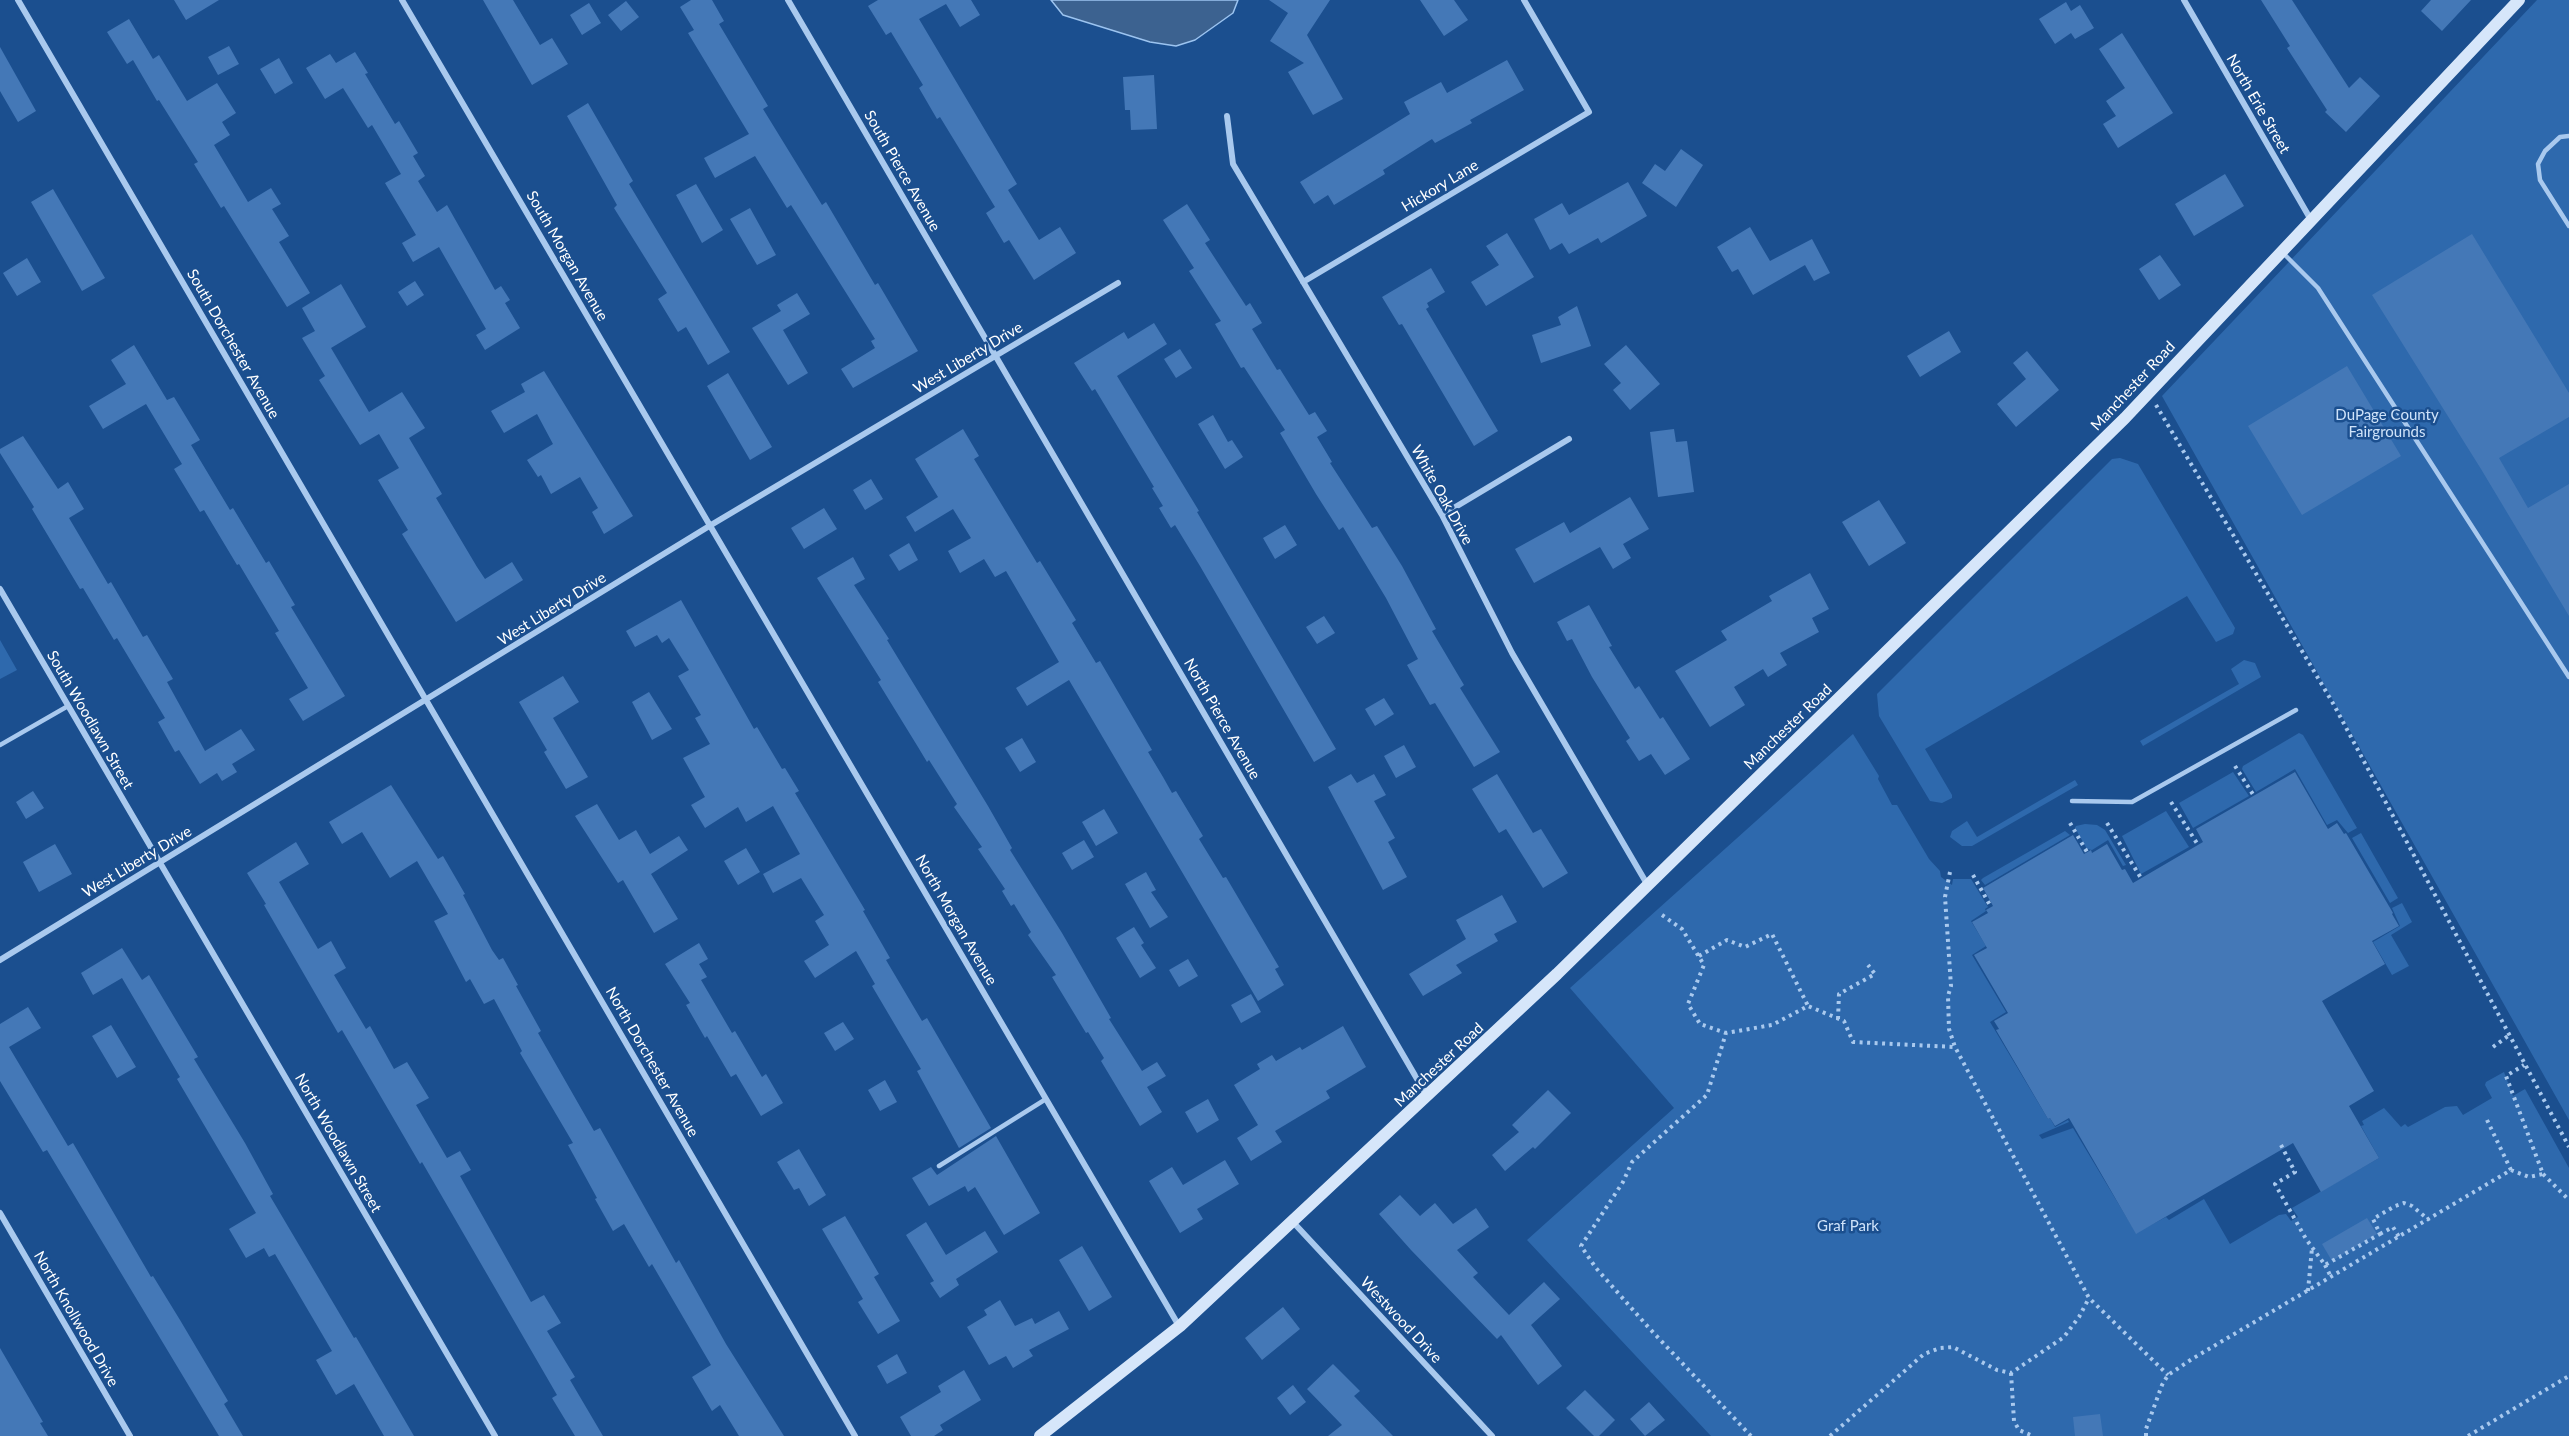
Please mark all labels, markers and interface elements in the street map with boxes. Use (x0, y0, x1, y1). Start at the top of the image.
street label: North Erie Street (2222, 51, 2294, 157)
street label: South Pierce Avenue (860, 107, 944, 235)
street label: Hickory Lane (1398, 156, 1482, 216)
street label: South Morgan Avenue (522, 188, 612, 324)
street label: South Dorchester Avenue (183, 266, 283, 422)
street label: West Liberty Drive (910, 318, 1026, 398)
street label: Manchester Road (2087, 338, 2179, 434)
park label: DuPage County Fairgrounds (2335, 406, 2439, 441)
street label: White Oak Drive (1407, 442, 1477, 548)
street label: West Liberty Drive (495, 568, 609, 650)
street label: South Woodlawn Street (43, 647, 137, 793)
street label: North Pierce Avenue (1180, 655, 1264, 783)
street label: Manchester Road (1740, 680, 1836, 774)
street label: West Liberty Drive (79, 822, 195, 902)
street label: North Morgan Avenue (911, 852, 1001, 988)
street label: North Dorchester Avenue (602, 984, 702, 1140)
street label: Manchester Road (1391, 1019, 1487, 1111)
street label: North Woodlawn Street (291, 1070, 385, 1216)
park label: Graf Park (1817, 1217, 1879, 1235)
street label: North Knollwood Drive (30, 1248, 122, 1390)
street label: Westwood Drive (1357, 1273, 1445, 1367)

